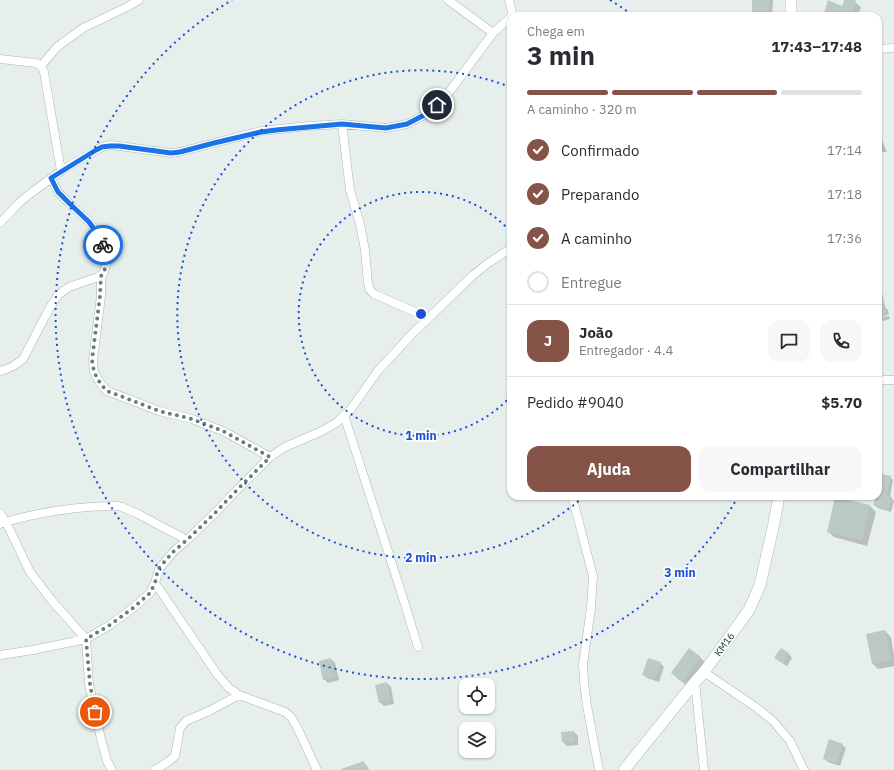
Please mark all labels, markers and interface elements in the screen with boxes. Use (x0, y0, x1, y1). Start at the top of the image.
text: Chega em (527, 23, 585, 40)
text: 17:43–17:48 (771, 37, 862, 56)
text: 3 min (527, 38, 595, 72)
pin (420, 88, 454, 122)
icon: home (426, 94, 448, 116)
text: A caminho · 320 m (527, 101, 637, 118)
icon: check (527, 139, 549, 161)
text: Confirmado (561, 141, 639, 160)
text: 17:14 (827, 142, 862, 159)
icon: check (527, 183, 549, 205)
text: Preparando (561, 185, 639, 204)
text: 17:18 (827, 186, 862, 203)
courier (83, 225, 123, 265)
icon: check (527, 227, 549, 249)
text: A caminho (561, 229, 632, 248)
text: 17:36 (827, 230, 862, 247)
icon: bike (92, 234, 114, 256)
text: Entregue (561, 273, 622, 292)
centre of rings (414, 307, 428, 321)
button: chat (768, 320, 810, 362)
button: phone (820, 320, 862, 362)
text: João (579, 323, 613, 342)
text: J (544, 331, 552, 350)
text: Entregador · 4.4 (579, 342, 673, 359)
text: Pedido #9040 (527, 393, 624, 412)
text: $5.70 (821, 393, 862, 412)
text: 1 min (405, 428, 437, 443)
button: Ajuda (527, 446, 691, 492)
button: Compartilhar (699, 446, 862, 492)
text: 2 min (405, 550, 437, 565)
text: 3 min (664, 565, 696, 580)
street label: KM16 (711, 630, 737, 659)
map controls (459, 678, 495, 758)
button: locate (459, 678, 495, 714)
pin (78, 695, 112, 729)
icon: bag (84, 701, 106, 723)
button: layers (459, 722, 495, 758)

